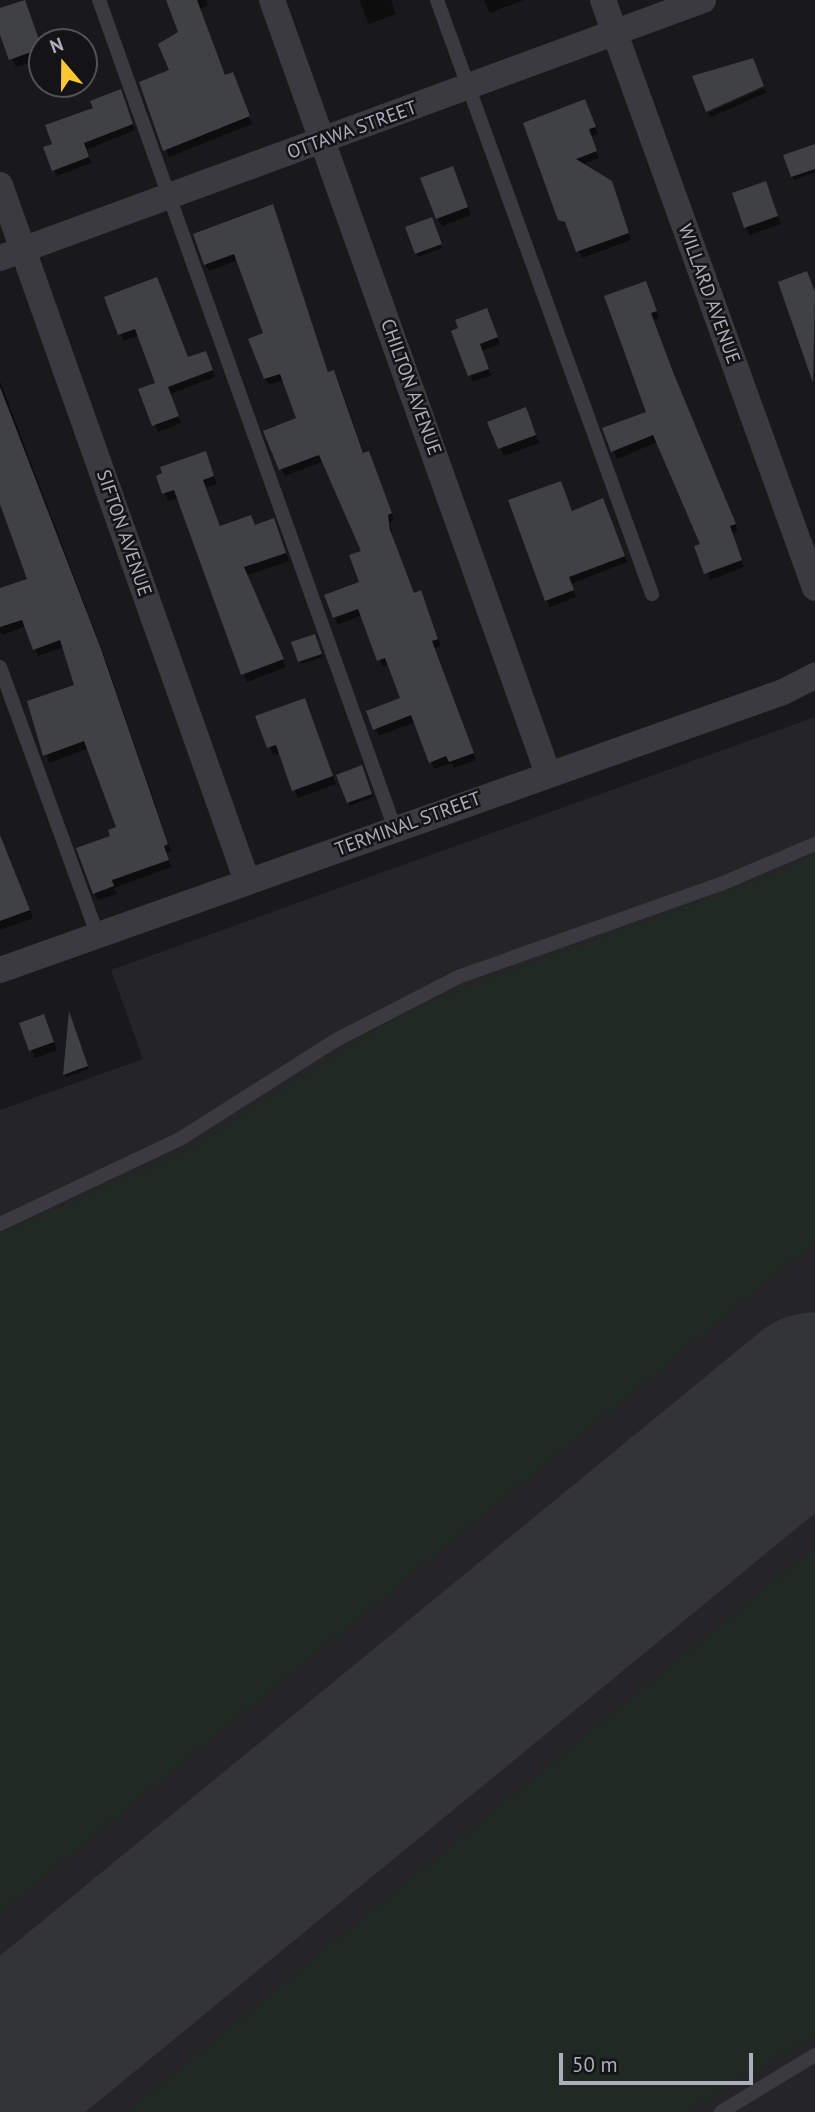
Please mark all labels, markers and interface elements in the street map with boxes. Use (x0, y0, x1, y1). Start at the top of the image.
north arrow (28, 28, 98, 98)
text: N (47, 32, 66, 59)
street label: OTTAWA STREET (284, 96, 420, 164)
street label: WILLARD AVENUE (673, 221, 745, 367)
street label: CHILTON AVENUE (376, 316, 446, 458)
street label: SIFTON AVENUE (92, 467, 156, 599)
street label: TERMINAL STREET (332, 787, 484, 861)
scale bar (563, 2038, 757, 2082)
text: 50 m (572, 2051, 618, 2078)

